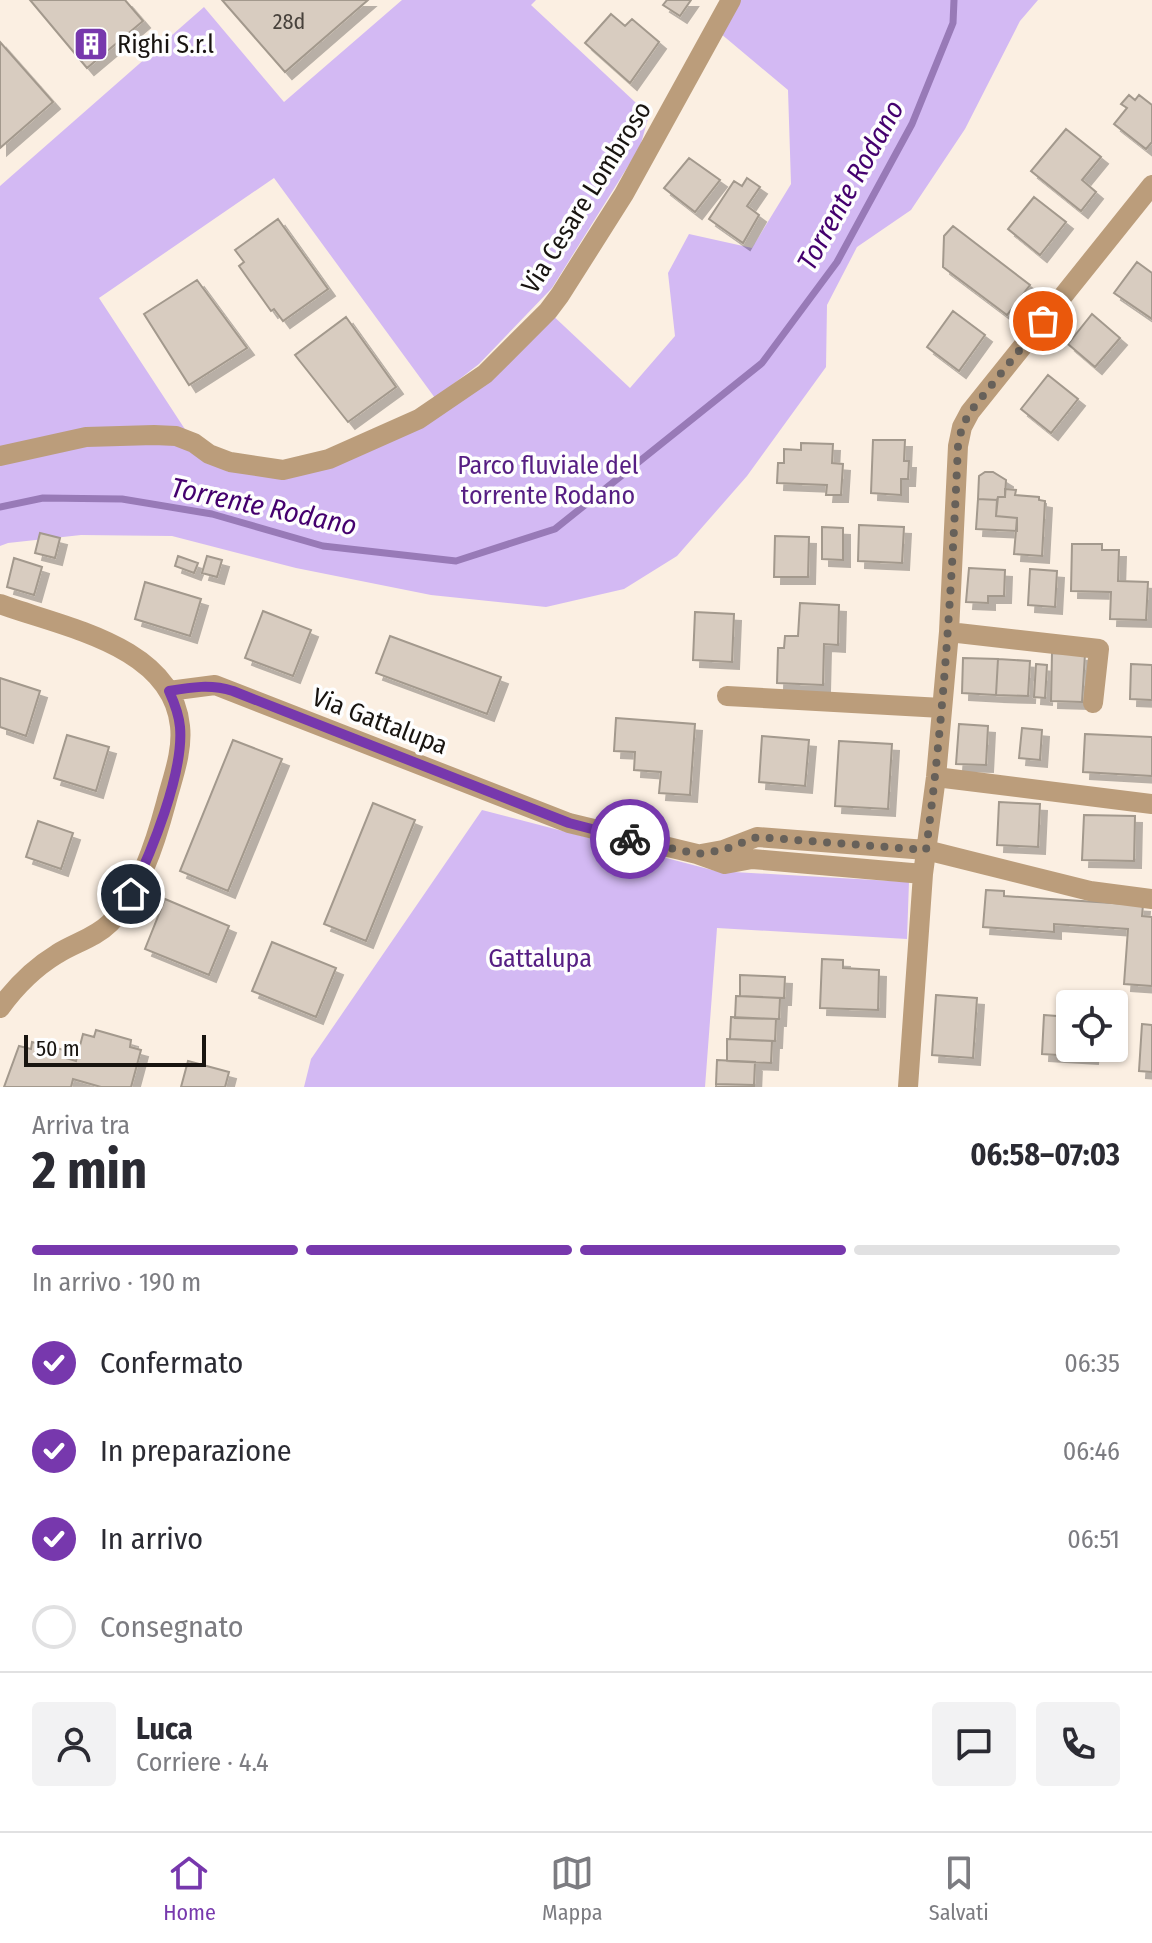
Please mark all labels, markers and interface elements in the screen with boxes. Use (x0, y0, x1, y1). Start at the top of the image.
house number: 28d (273, 8, 305, 35)
building icon: Righi S.r.l (72, 25, 110, 63)
place label: Righi S.r.l (117, 29, 214, 60)
water label: Torrente Rodano (790, 95, 911, 276)
street label: Via Cesare Lombroso (515, 96, 658, 299)
pin (1009, 287, 1077, 355)
icon: bag (1021, 299, 1065, 343)
park label: Parco fluviale del torrente Rodano (457, 450, 639, 511)
water label: Torrente Rodano (168, 471, 360, 542)
street label: Via Gattalupa (308, 681, 452, 761)
courier (590, 799, 670, 879)
icon: bike (608, 817, 652, 861)
pin (97, 860, 165, 928)
icon: home (109, 872, 153, 916)
park label: Gattalupa (488, 943, 592, 974)
map controls (1056, 990, 1128, 1062)
button: locate (1056, 990, 1128, 1062)
scale bar (24, 1031, 206, 1067)
text: 50 m (36, 1035, 80, 1062)
text: Arriva tra (32, 1110, 130, 1141)
text: 06:58–07:03 (970, 1137, 1120, 1173)
text: 2 min (32, 1139, 147, 1202)
text: In arrivo · 190 m (32, 1267, 201, 1298)
icon: check (32, 1341, 76, 1385)
text: Confermato (100, 1345, 243, 1381)
text: 06:35 (1064, 1348, 1120, 1379)
icon: check (32, 1429, 76, 1473)
text: In preparazione (100, 1433, 292, 1469)
text: 06:46 (1063, 1436, 1120, 1467)
icon: check (32, 1517, 76, 1561)
text: In arrivo (100, 1521, 203, 1557)
text: 06:51 (1067, 1524, 1120, 1555)
text: Consegnato (100, 1609, 244, 1645)
button: person (32, 1702, 116, 1786)
button: chat (932, 1702, 1016, 1786)
button: phone (1036, 1702, 1120, 1786)
text: Luca (136, 1711, 193, 1747)
text: Corriere · 4.4 (136, 1747, 269, 1778)
tab: Home (163, 1851, 216, 1926)
tab: Mappa (542, 1851, 603, 1926)
tab: Salvati (929, 1851, 989, 1926)

